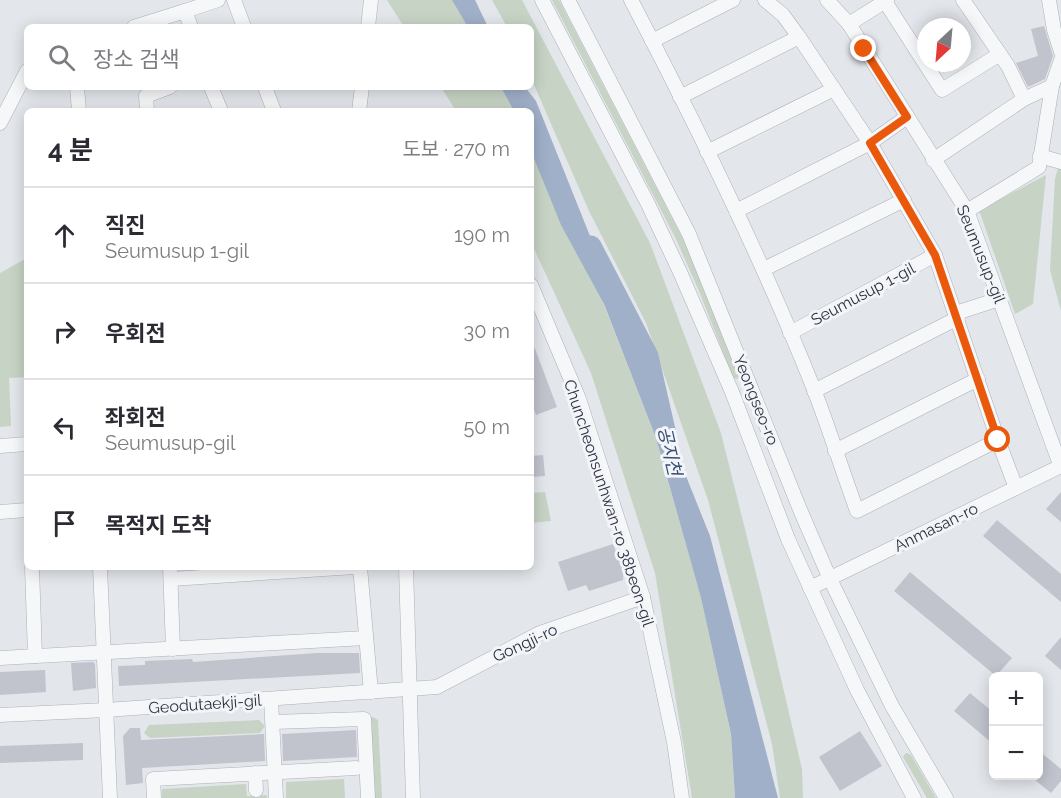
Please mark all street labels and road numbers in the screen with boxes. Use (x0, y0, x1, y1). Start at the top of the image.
street label: Seumusup-gil (953, 202, 1010, 307)
street label: Seumusup 1-gil (808, 258, 919, 329)
street label: Yeongseo-ro (729, 352, 783, 448)
street label: Chuncheonsunhwan-ro 38beon-gil (560, 377, 658, 629)
street label: Anmasan-ro (891, 499, 981, 555)
street label: Gongji-ro (490, 620, 560, 666)
street label: Geodutaekji-gil (148, 691, 263, 717)

